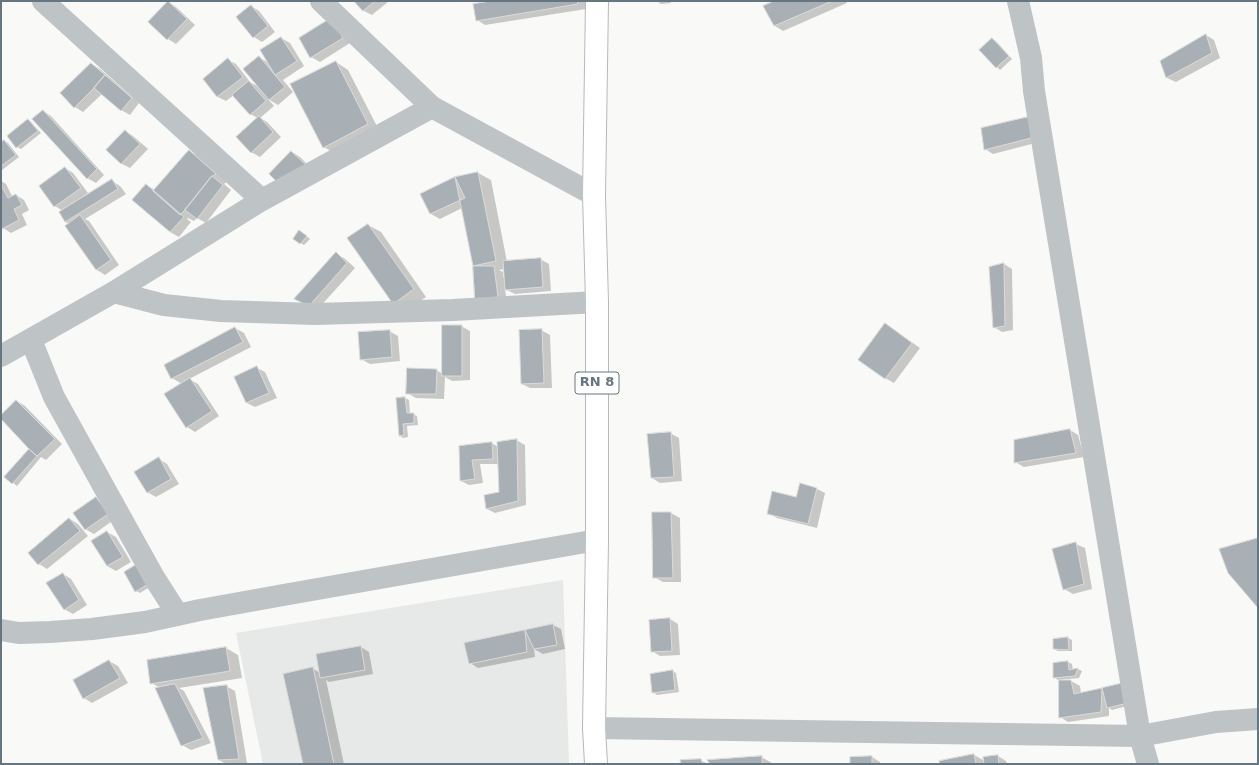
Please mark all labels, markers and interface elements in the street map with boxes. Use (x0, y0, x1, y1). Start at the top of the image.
road number: RN 8 (575, 372, 619, 394)

